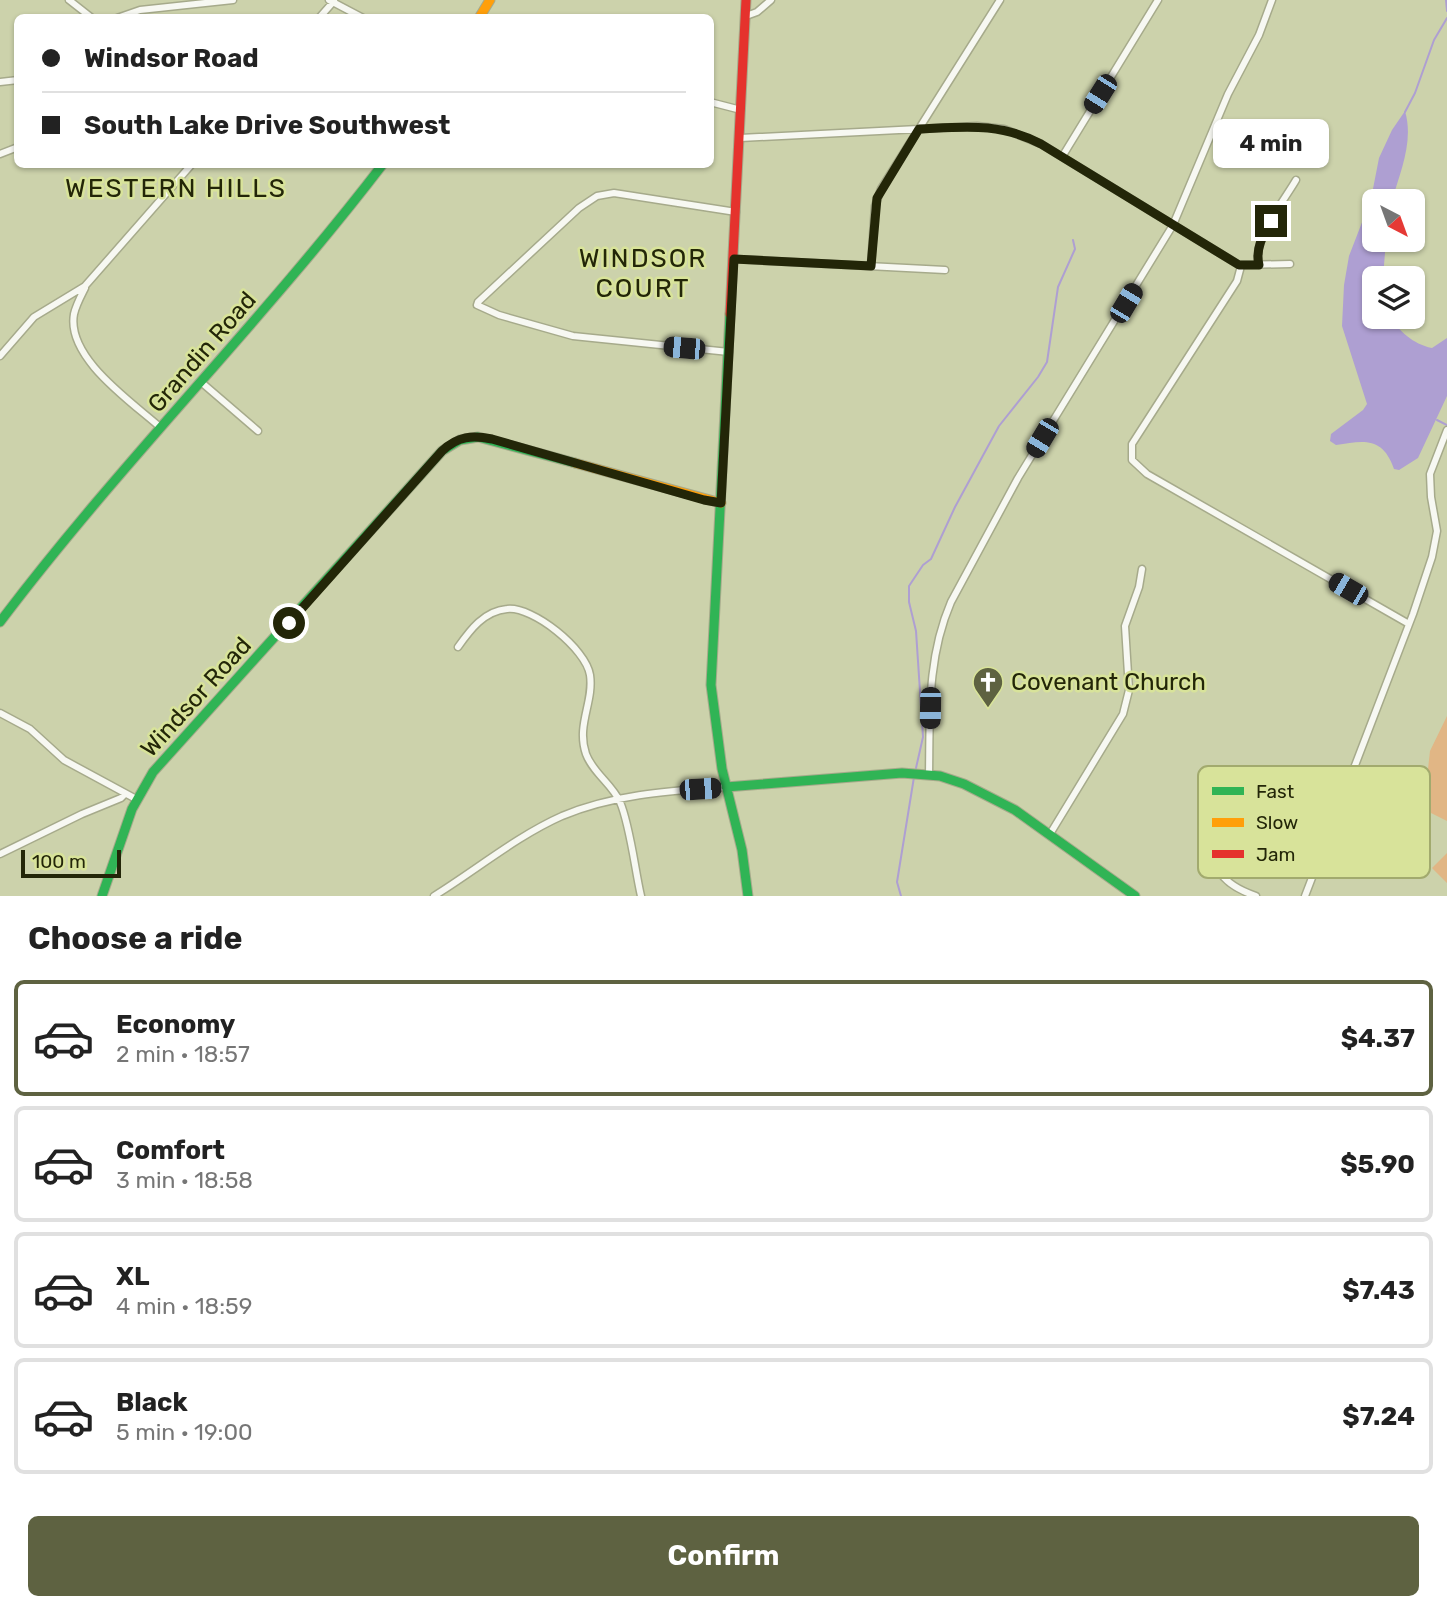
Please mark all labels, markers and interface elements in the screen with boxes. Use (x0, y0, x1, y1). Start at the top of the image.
text: Windsor Road (84, 43, 259, 74)
car (1080, 71, 1121, 117)
text: South Lake Drive Southwest (84, 110, 451, 141)
callout: 4 min (1213, 120, 1329, 168)
text: 4 min (1239, 129, 1303, 157)
district label: WESTERN HILLS (65, 173, 287, 204)
north arrow (1362, 189, 1424, 252)
map controls (1362, 189, 1425, 329)
route end (1255, 205, 1287, 237)
district label: WINDSOR COURT (579, 243, 707, 304)
button: layers (1362, 266, 1425, 329)
car (1107, 280, 1146, 326)
street label: Grandin Road (142, 286, 262, 418)
car (663, 336, 706, 360)
car (1023, 415, 1062, 461)
car (1325, 569, 1372, 609)
route start (273, 607, 305, 639)
street label: Windsor Road (135, 631, 257, 763)
church icon: Covenant Church (971, 665, 1005, 709)
place label: Covenant Church (1011, 668, 1206, 696)
car (920, 687, 941, 729)
legend (1198, 766, 1430, 878)
car (679, 777, 722, 801)
text: Fast (1256, 780, 1295, 803)
text: Slow (1256, 811, 1298, 834)
text: Jam (1256, 843, 1295, 866)
scale bar (21, 847, 121, 879)
text: 100 m (32, 850, 86, 873)
text: Choose a ride (28, 919, 242, 957)
icon: car (32, 1007, 95, 1070)
text: Economy (116, 1009, 235, 1040)
text: $4.37 (1341, 1023, 1415, 1054)
text: 2 min · 18:57 (116, 1040, 250, 1068)
icon: car (32, 1133, 95, 1196)
text: Comfort (116, 1135, 225, 1166)
text: $5.90 (1340, 1149, 1415, 1180)
text: 3 min · 18:58 (116, 1166, 253, 1194)
icon: car (32, 1259, 95, 1322)
text: XL (116, 1261, 149, 1292)
text: $7.43 (1342, 1275, 1415, 1306)
text: 4 min · 18:59 (116, 1292, 252, 1320)
icon: car (32, 1385, 95, 1448)
text: Black (116, 1387, 188, 1418)
text: $7.24 (1342, 1401, 1415, 1432)
text: 5 min · 19:00 (116, 1418, 253, 1446)
button: Confirm (28, 1516, 1419, 1596)

